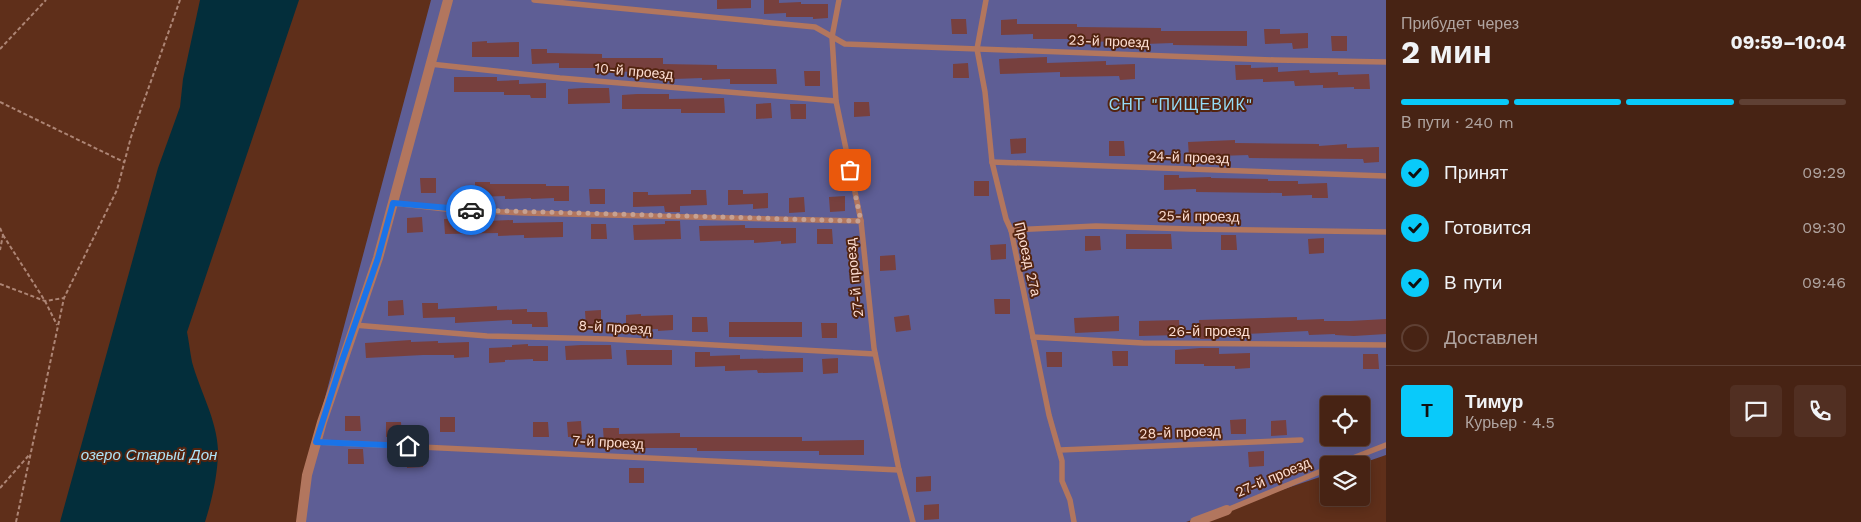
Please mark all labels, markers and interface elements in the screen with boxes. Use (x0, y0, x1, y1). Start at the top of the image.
text: Прибудет через (1401, 14, 1519, 33)
text: 09:59–10:04 (1730, 31, 1846, 54)
street label: 23-й проезд (1068, 32, 1150, 50)
text: 2 мин (1401, 33, 1492, 71)
street label: 10-й проезд (594, 60, 674, 82)
district label: СНТ "ПИЩЕВИК" (1109, 95, 1253, 114)
text: В пути · 240 m (1401, 113, 1514, 132)
street label: 24-й проезд (1148, 148, 1230, 166)
pin (829, 149, 871, 191)
icon: bag (836, 156, 864, 184)
icon: check (1401, 159, 1429, 187)
text: Принят (1444, 161, 1508, 184)
text: 09:29 (1802, 163, 1846, 182)
courier (446, 185, 496, 235)
icon: car (457, 196, 485, 224)
street label: 25-й проезд (1158, 207, 1240, 225)
icon: check (1401, 214, 1429, 242)
text: Готовится (1444, 216, 1531, 239)
text: 09:30 (1802, 218, 1846, 237)
street label: Проезд 27а (1012, 220, 1044, 298)
street label: 27-й проезд (842, 238, 866, 318)
icon: check (1401, 269, 1429, 297)
text: В пути (1444, 271, 1502, 294)
text: 09:46 (1802, 273, 1846, 292)
street label: 8-й проезд (578, 317, 652, 337)
street label: 26-й проезд (1168, 323, 1250, 339)
text: Доставлен (1444, 326, 1538, 349)
button: chat (1730, 385, 1782, 437)
button: phone (1794, 385, 1846, 437)
text: Тимур (1465, 390, 1523, 413)
map controls (1320, 396, 1370, 506)
button: locate (1320, 396, 1370, 446)
text: Т (1421, 399, 1433, 422)
text: Курьер · 4.5 (1465, 413, 1555, 432)
street label: 28-й проезд (1139, 423, 1221, 441)
pin (387, 425, 429, 467)
icon: home (394, 432, 422, 460)
street label: 7-й проезд (572, 432, 644, 452)
water label: озеро Старый Дон (81, 446, 217, 464)
street label: 27-й проезд (1233, 454, 1313, 500)
button: layers (1320, 456, 1370, 506)

